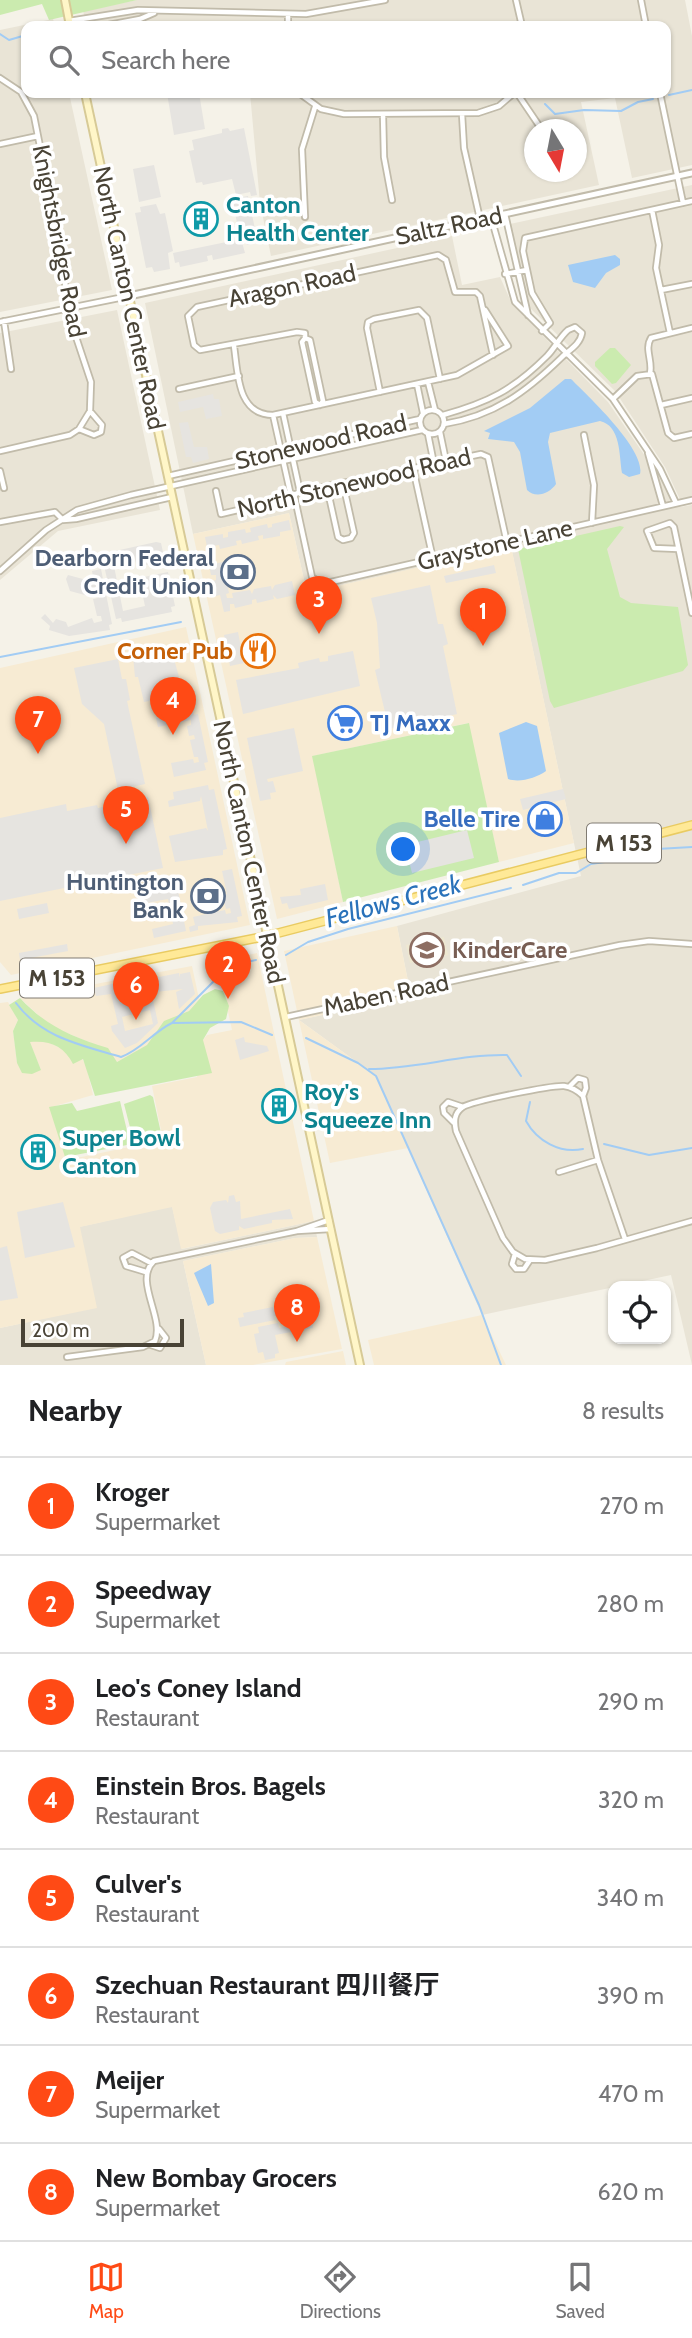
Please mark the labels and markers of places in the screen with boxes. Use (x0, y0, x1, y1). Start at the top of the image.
place label: Canton Health Center (226, 190, 369, 247)
building icon: Canton Health Center (182, 200, 220, 238)
place label: Dearborn Federal Credit Union (34, 543, 214, 600)
bank icon: Dearborn Federal Credit Union (219, 553, 257, 591)
pin: 3 (296, 576, 342, 634)
pin: 1 (460, 588, 506, 646)
restaurant icon: Corner Pub (239, 632, 277, 670)
place label: Corner Pub (117, 636, 233, 665)
pin: 4 (150, 677, 196, 735)
pin: 7 (15, 696, 61, 754)
supermarket icon: TJ Maxx (326, 704, 364, 742)
place label: TJ Maxx (370, 708, 451, 737)
pin: 5 (103, 786, 149, 844)
shop icon: Belle Tire (526, 800, 564, 838)
place label: Belle Tire (423, 804, 520, 833)
place label: Huntington Bank (66, 867, 184, 924)
bank icon: Huntington Bank (189, 877, 227, 915)
school or university icon: KinderCare (408, 931, 446, 969)
place label: KinderCare (452, 935, 567, 964)
pin: 2 (205, 941, 251, 999)
pin: 6 (113, 962, 159, 1020)
place label: Roy's Squeeze Inn (304, 1077, 432, 1134)
building icon: Roy's Squeeze Inn (260, 1087, 298, 1125)
place label: Super Bowl Canton (62, 1123, 181, 1180)
building icon: Super Bowl Canton (19, 1133, 57, 1171)
pin: 8 (274, 1284, 320, 1342)

